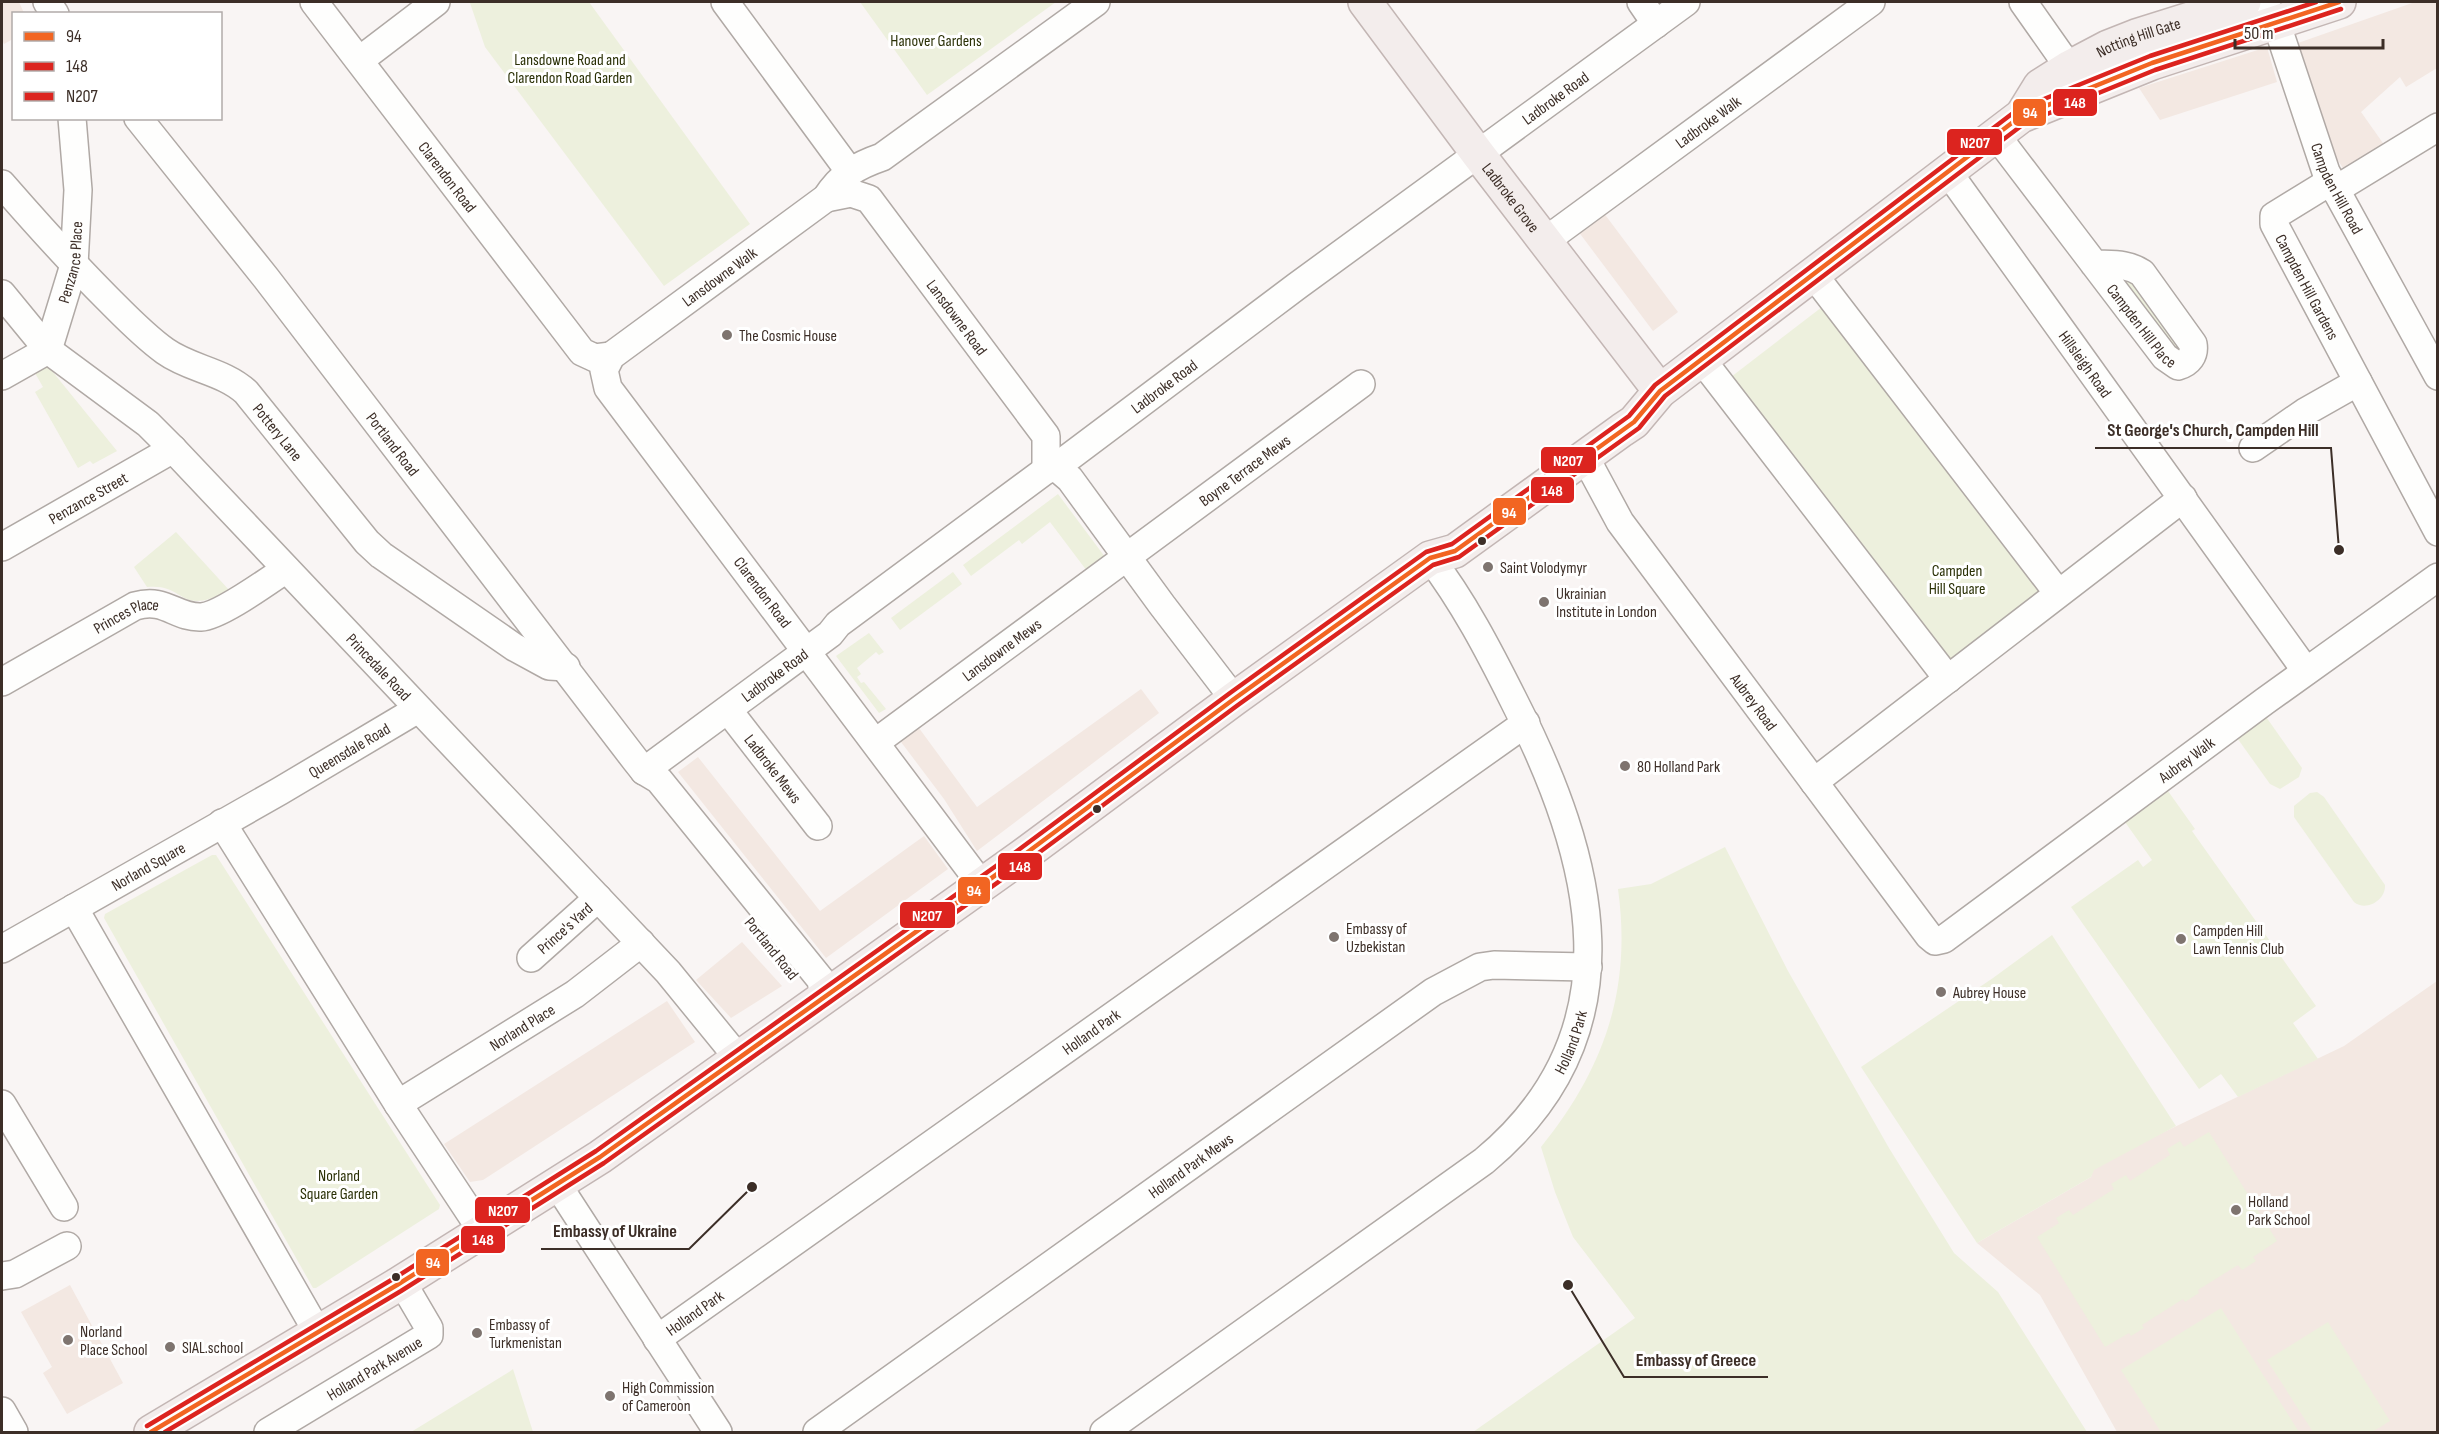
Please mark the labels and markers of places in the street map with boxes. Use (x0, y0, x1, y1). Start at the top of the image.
place label: The Cosmic House (739, 327, 837, 346)
marker: The Cosmic House (720, 328, 734, 342)
callout: St George's Church, Campden Hill (2095, 412, 2331, 448)
unlabelled marker (1476, 535, 1488, 547)
place label: Saint Volodymyr (1500, 559, 1588, 578)
marker: Saint Volodymyr (1481, 560, 1495, 574)
place label: Ukrainian Institute in London (1556, 585, 1657, 622)
marker: Ukrainian Institute in London (1537, 595, 1551, 609)
place label: 80 Holland Park (1637, 758, 1720, 777)
marker: 80 Holland Park (1618, 759, 1632, 773)
unlabelled marker (1091, 803, 1103, 815)
place label: Embassy of Uzbekistan (1346, 920, 1407, 957)
place label: Campden Hill Lawn Tennis Club (2193, 922, 2284, 959)
marker: Embassy of Uzbekistan (1327, 930, 1341, 944)
marker: Campden Hill Lawn Tennis Club (2174, 932, 2188, 946)
place label: Aubrey House (1952, 984, 2026, 1003)
marker: Aubrey House (1934, 985, 1948, 999)
place label: Holland Park School (2248, 1193, 2310, 1230)
marker: Holland Park School (2229, 1203, 2243, 1217)
callout: Embassy of Ukraine (541, 1213, 689, 1249)
unlabelled marker (390, 1271, 402, 1283)
place label: Embassy of Turkmenistan (489, 1316, 562, 1353)
place label: Norland Place School (80, 1323, 148, 1360)
marker: Embassy of Turkmenistan (470, 1326, 484, 1340)
marker: Norland Place School (61, 1333, 75, 1347)
place label: SIAL.school (182, 1339, 243, 1358)
marker: SIAL.school (163, 1340, 177, 1354)
callout: Embassy of Greece (1624, 1341, 1768, 1377)
place label: High Commission of Cameroon (622, 1379, 714, 1416)
marker: High Commission of Cameroon (603, 1389, 617, 1403)

